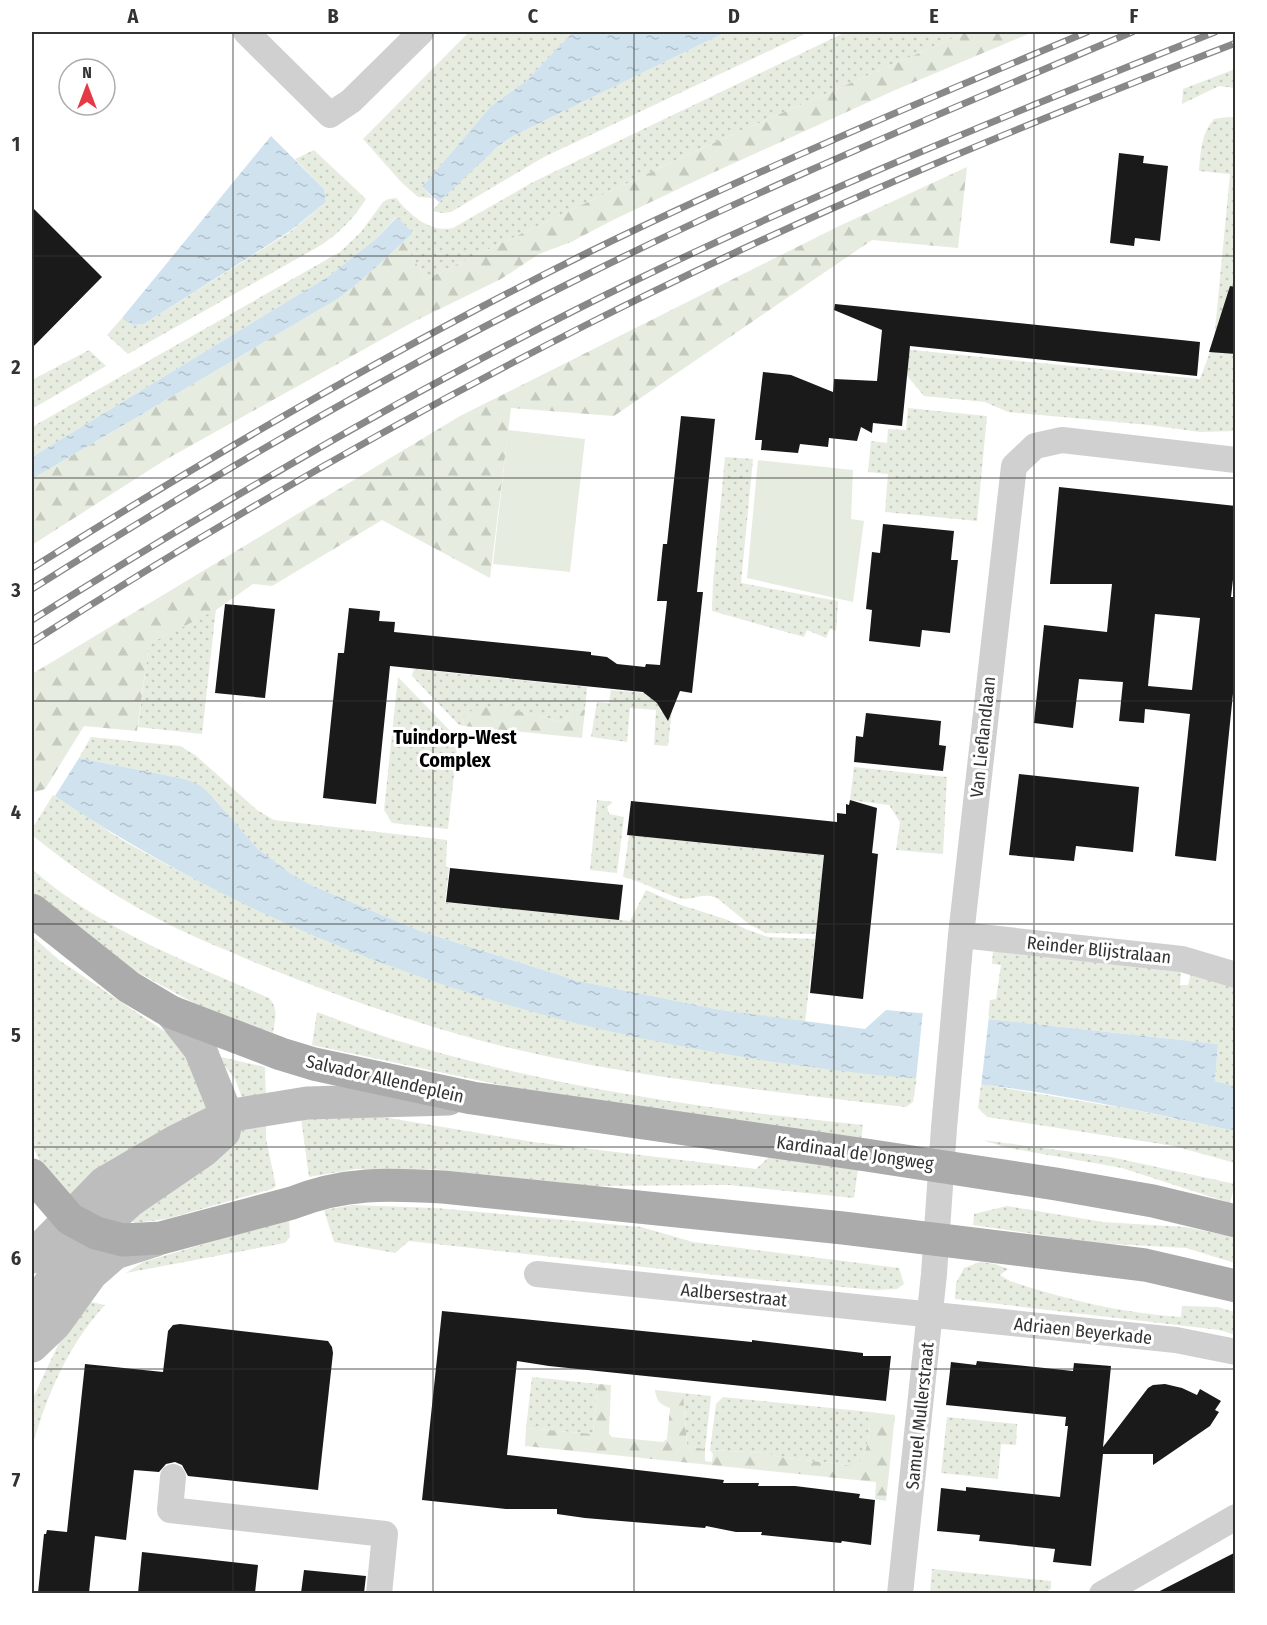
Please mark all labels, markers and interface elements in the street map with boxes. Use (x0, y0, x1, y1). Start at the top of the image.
text: A (127, 4, 140, 28)
text: B (327, 4, 339, 28)
text: C (528, 4, 539, 28)
text: D (728, 4, 740, 28)
text: E (929, 4, 939, 28)
text: F (1130, 4, 1139, 28)
north arrow (57, 57, 117, 117)
text: N (82, 63, 92, 82)
text: 1 (12, 132, 20, 156)
text: 2 (10, 355, 21, 379)
text: 3 (10, 578, 21, 602)
street label: Van Lieflandlaan (966, 675, 1000, 799)
district label: Tuindorp-West Complex (393, 725, 518, 772)
text: 4 (11, 800, 21, 824)
street label: Reinder Blijstralaan (1026, 931, 1172, 969)
text: 5 (11, 1023, 21, 1047)
street label: Salvador Allendeplein (304, 1050, 466, 1108)
street label: Kardinaal de Jongweg (775, 1131, 935, 1175)
text: 6 (11, 1246, 21, 1270)
street label: Aalbersestraat (680, 1278, 788, 1312)
street label: Adriaen Beyerkade (1013, 1313, 1153, 1349)
street label: Samuel Mullerstraat (901, 1341, 939, 1491)
text: 7 (12, 1468, 21, 1492)

